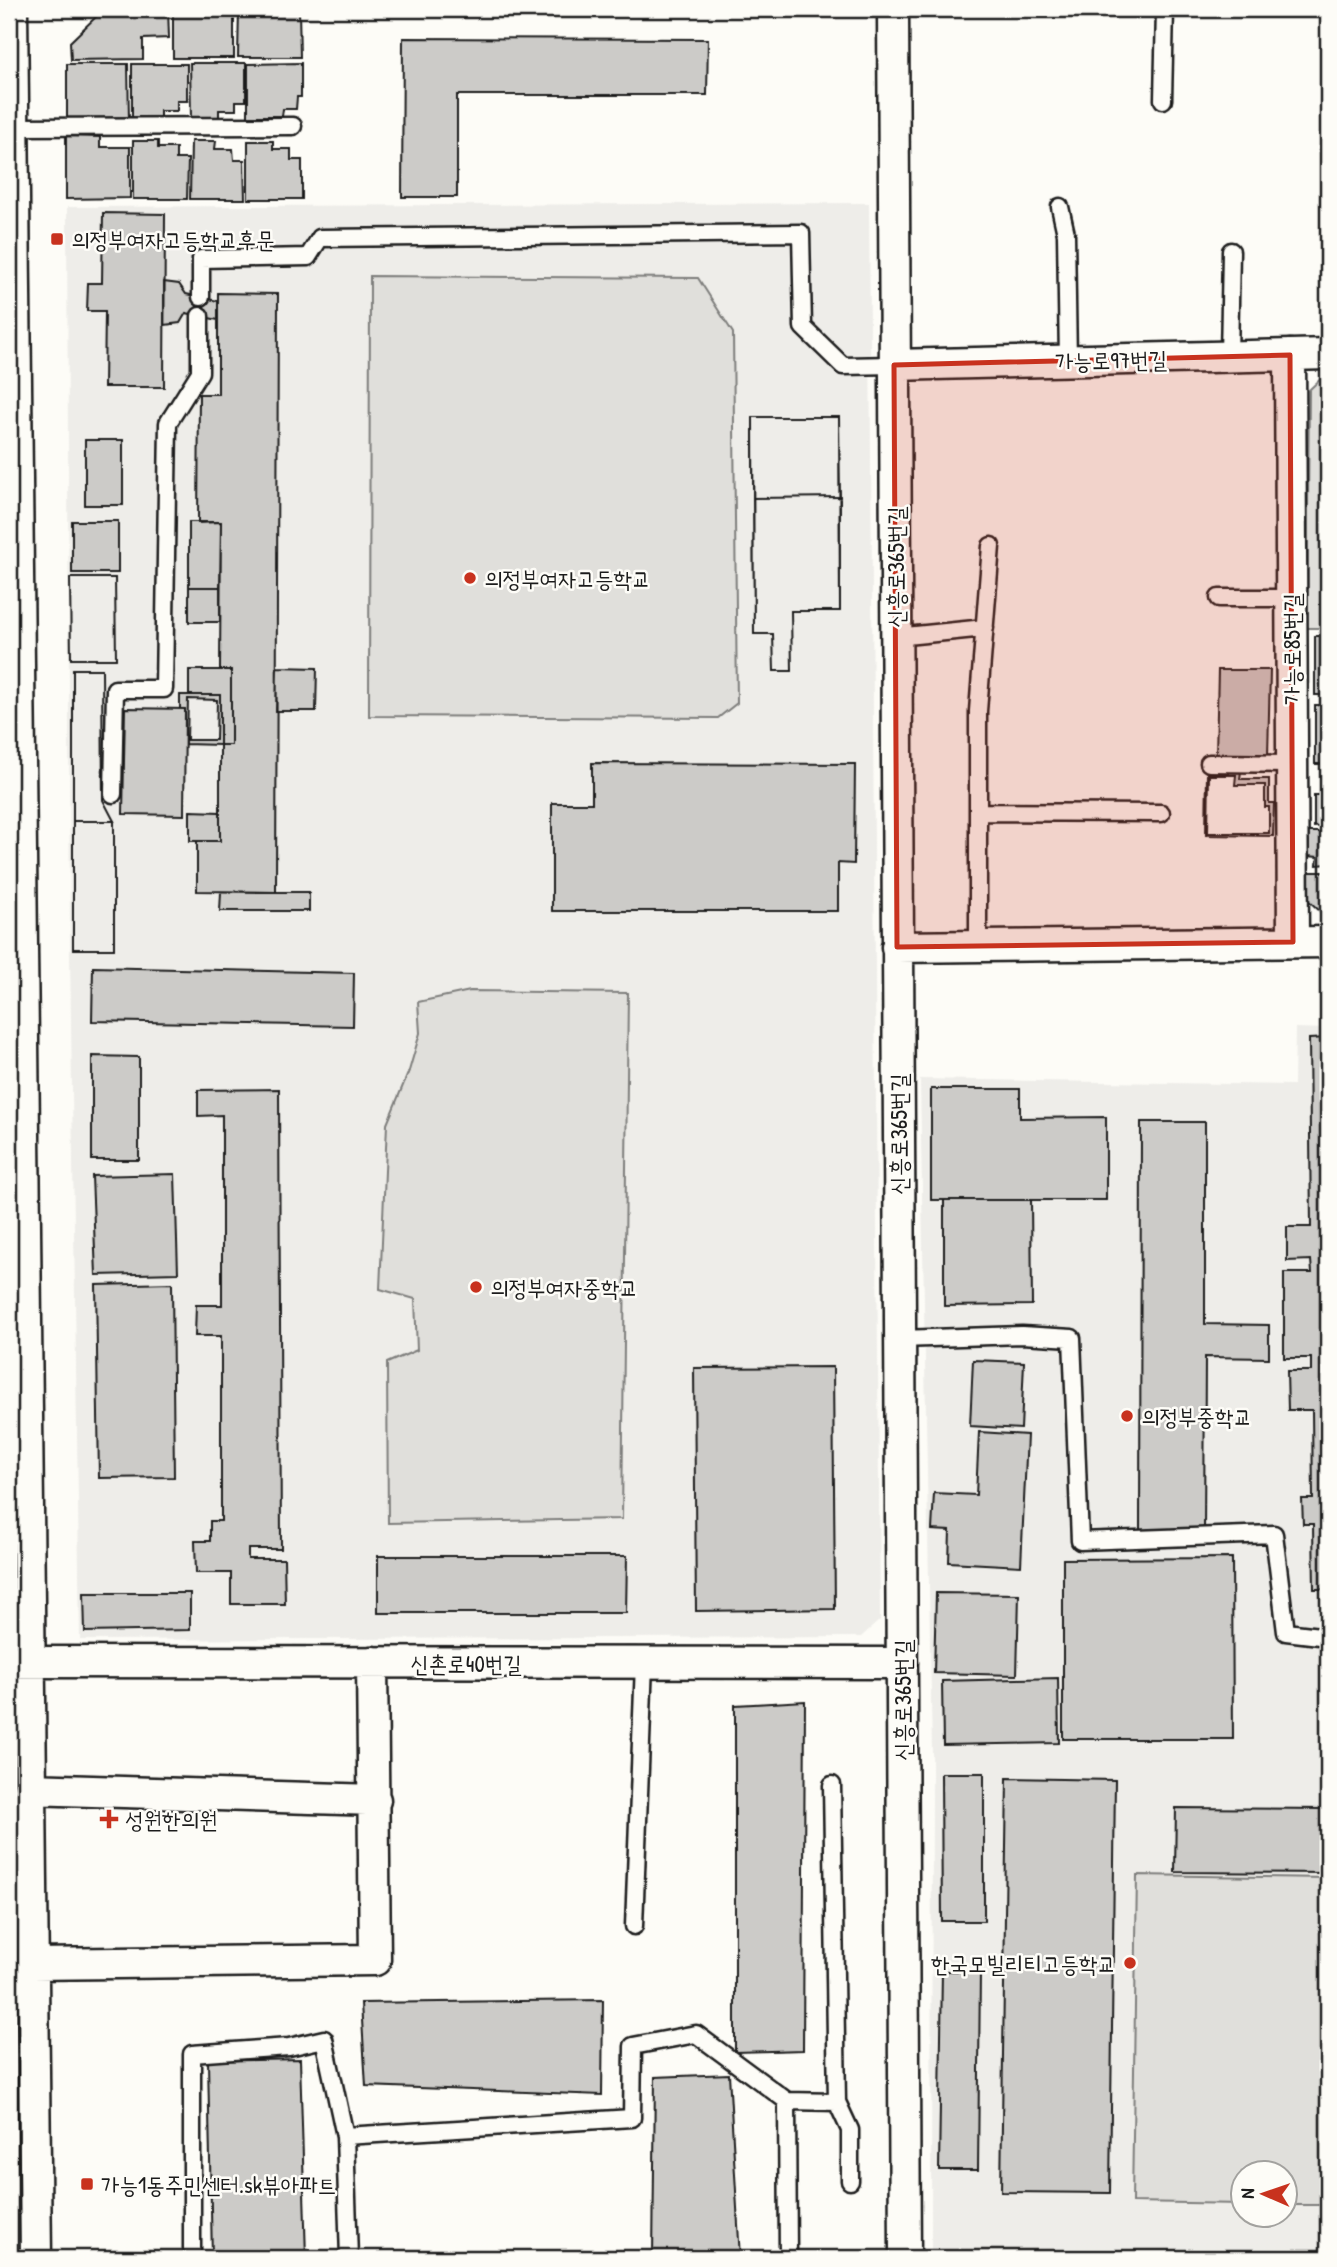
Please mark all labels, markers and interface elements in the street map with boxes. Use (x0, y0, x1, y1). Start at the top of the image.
place label: 의정부여자고등학교후문 (71, 224, 275, 255)
marker: 의정부여자고등학교후문 (49, 231, 65, 247)
street label: 가능로97번길 (1055, 344, 1167, 376)
street label: 신흥로365번길 (880, 506, 911, 628)
place label: 의정부여자고등학교 (484, 563, 651, 594)
marker: 의정부여자고등학교 (462, 570, 478, 586)
street label: 가능로85번길 (1276, 593, 1307, 705)
street label: 신흥로365번길 (883, 1073, 914, 1195)
place label: 의정부여자중학교 (490, 1272, 638, 1303)
marker: 의정부여자중학교 (468, 1279, 484, 1295)
place label: 의정부중학교 (1141, 1401, 1252, 1432)
marker: 의정부중학교 (1119, 1408, 1135, 1424)
street label: 신흥로365번길 (887, 1639, 918, 1761)
street label: 신촌로40번길 (410, 1648, 522, 1679)
place label: 성원한의원 (125, 1804, 218, 1835)
marker: 성원한의원 (99, 1809, 119, 1829)
place label: 한국모빌리티고등학교 (931, 1948, 1116, 1979)
marker: 한국모빌리티고등학교 (1122, 1955, 1138, 1971)
north arrow (1228, 2158, 1298, 2228)
place label: 가능1동주민센터.sk뷰아파트 (101, 2169, 336, 2200)
marker: 가능1동주민센터.sk뷰아파트 (79, 2176, 95, 2192)
text: N (1234, 2188, 1260, 2199)

